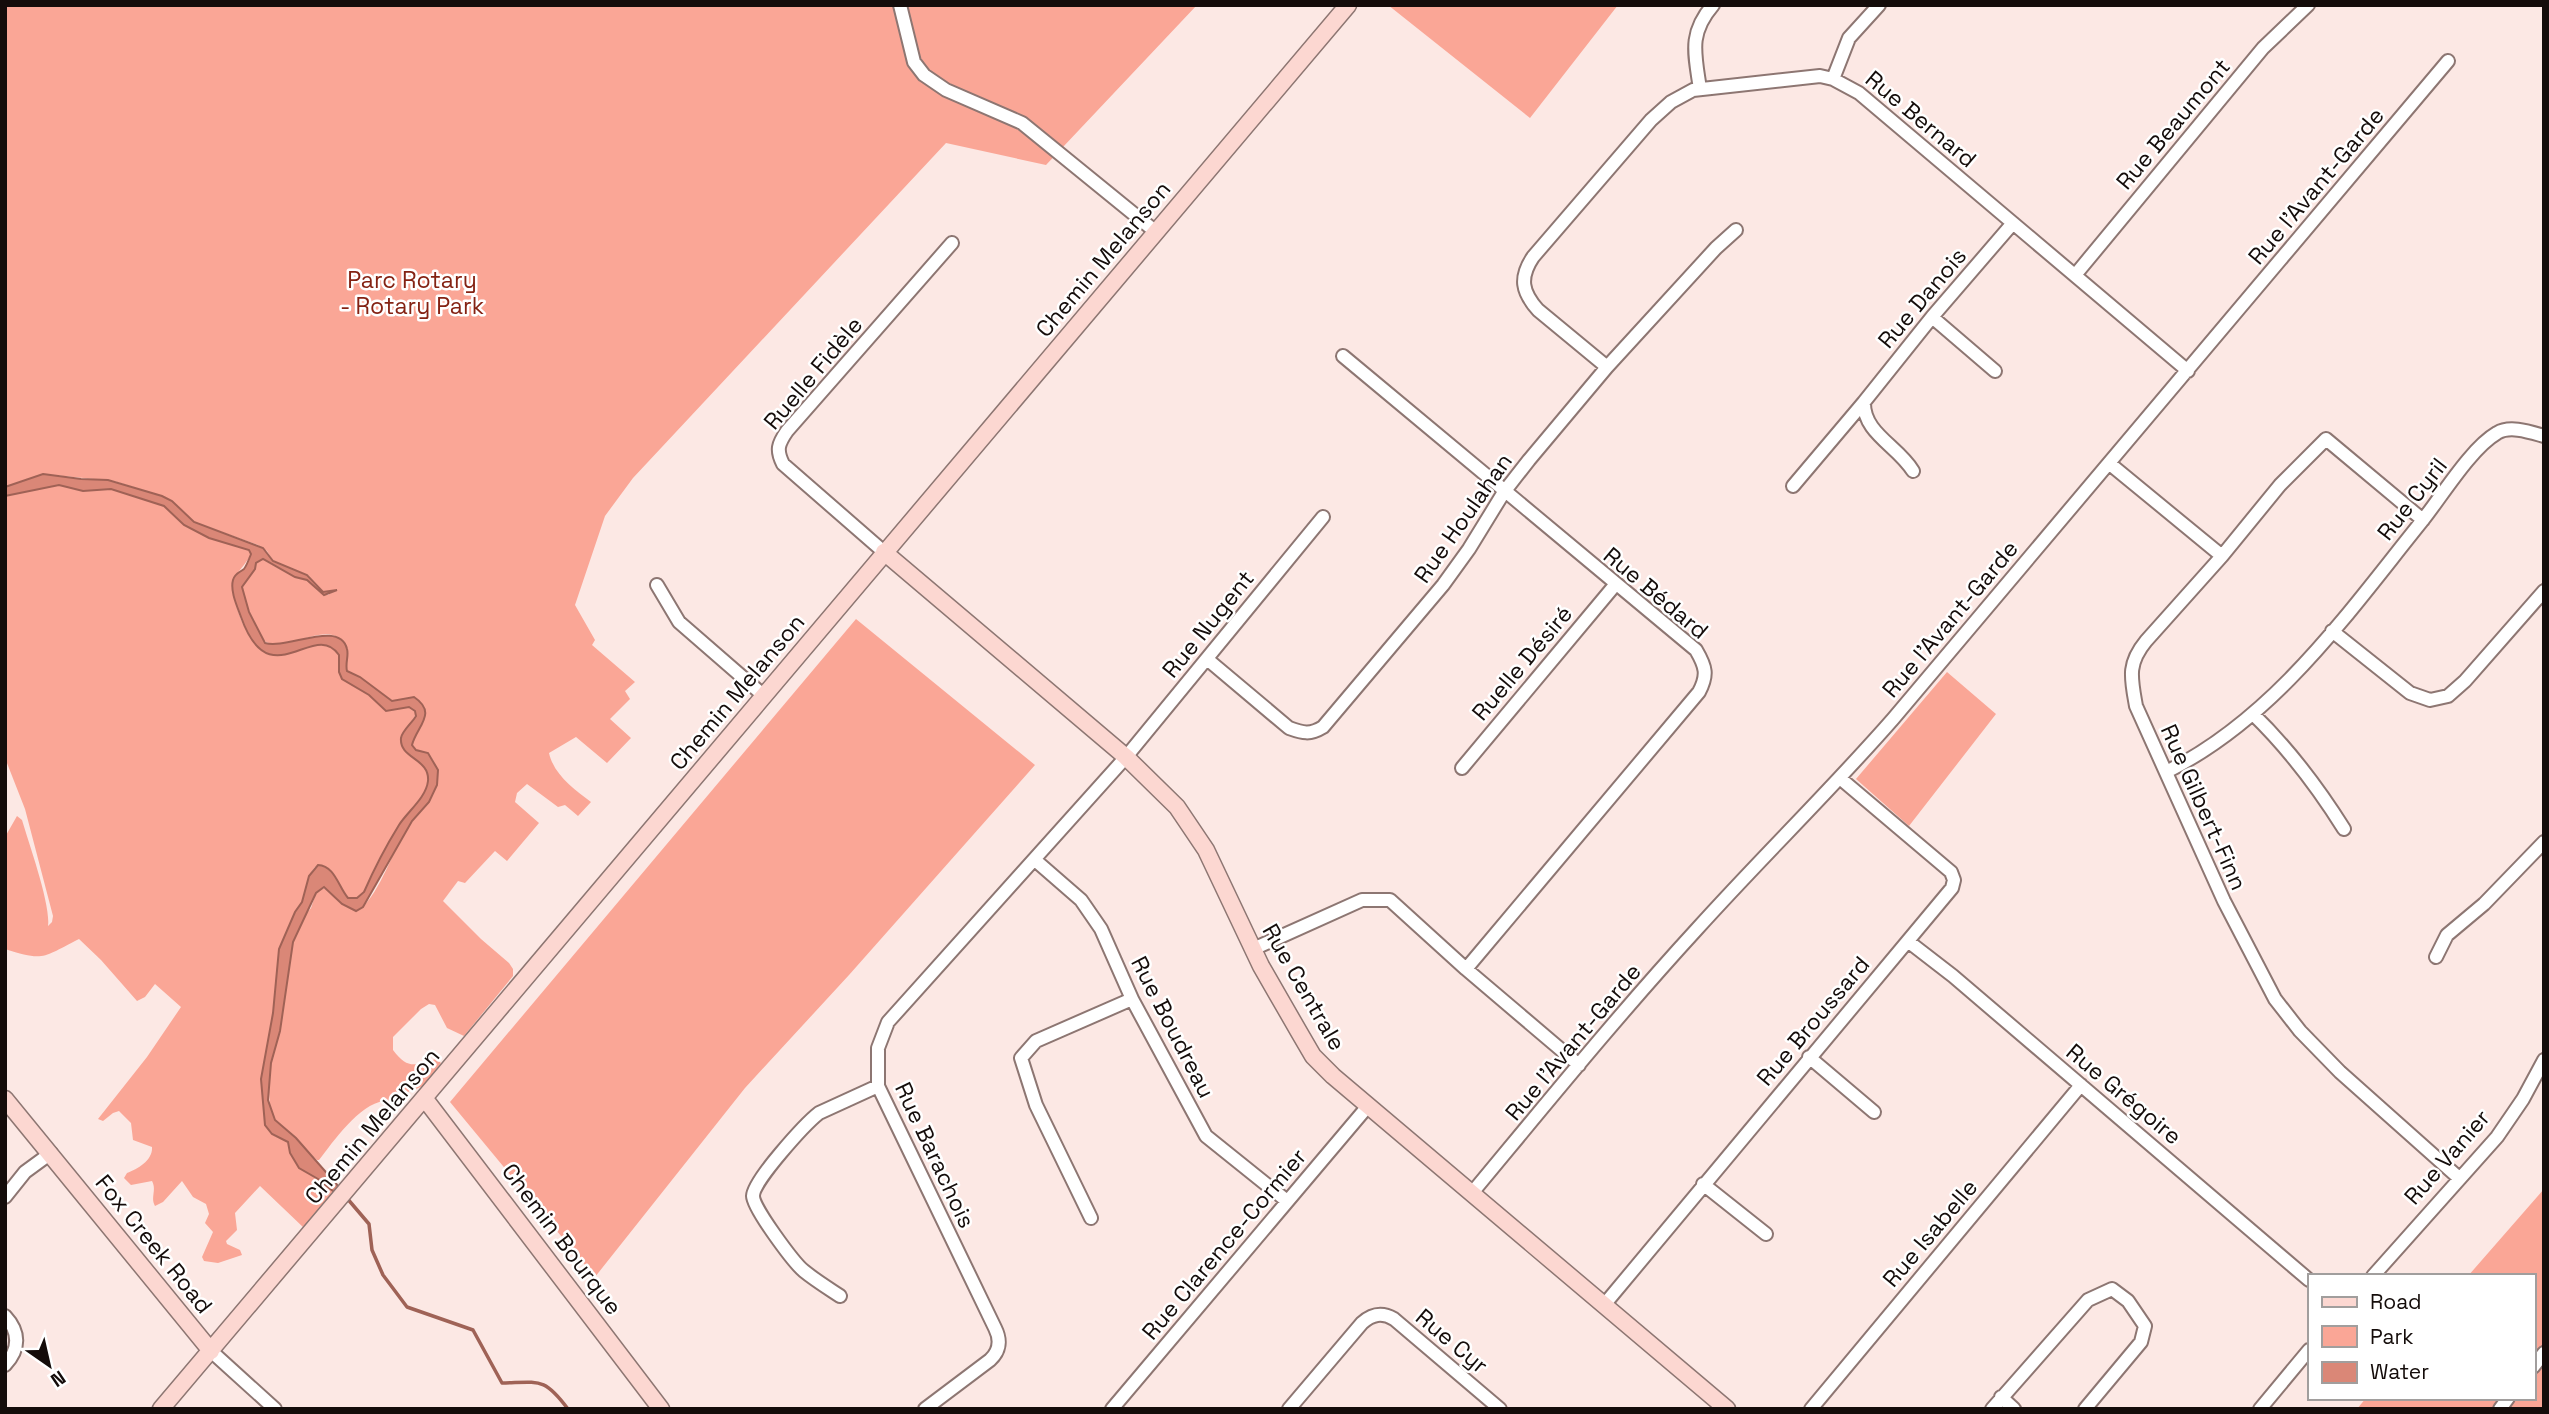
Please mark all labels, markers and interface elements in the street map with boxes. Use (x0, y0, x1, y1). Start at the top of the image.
street label: Rue Beaumont (2109, 52, 2237, 196)
street label: Rue Bernard (1859, 64, 1983, 174)
street label: Rue l'Avant-Garde (2241, 101, 2391, 271)
street label: Chemin Melanson (1029, 175, 1177, 343)
street label: Rue Danois (1871, 241, 1973, 355)
park label: Parc Rotary - Rotary Park (340, 265, 484, 321)
street label: Ruelle Fidèle (757, 310, 869, 436)
street label: Rue Houlahan (1407, 447, 1519, 589)
street label: Rue Cyril (2370, 452, 2454, 546)
street label: Rue l'Avant-Garde (1875, 534, 2025, 704)
street label: Rue Bédard (1597, 540, 1715, 646)
street label: Rue Nugent (1155, 564, 1261, 684)
street label: Ruelle Désiré (1465, 599, 1579, 727)
street label: Chemin Melanson (663, 608, 811, 776)
street label: Rue Gilbert-Finn (2154, 719, 2254, 895)
street label: Rue Centrale (1256, 918, 1352, 1056)
street label: Rue Broussard (1750, 950, 1876, 1092)
street label: Rue Boudreau (1124, 951, 1222, 1103)
street label: Rue l'Avant-Garde (1498, 957, 1648, 1127)
street label: Rue Grégoire (2060, 1037, 2188, 1151)
street label: Chemin Melanson (298, 1042, 446, 1210)
street label: Rue Barachois (888, 1077, 982, 1233)
street label: Rue Vanier (2397, 1103, 2497, 1211)
street label: Rue Clarence-Cormier (1135, 1142, 1313, 1346)
street label: Chemin Bourque (495, 1157, 629, 1321)
street label: Fox Creek Road (89, 1168, 219, 1320)
street label: Rue Isabelle (1876, 1173, 1984, 1293)
legend (2308, 1274, 2535, 1400)
text: Road (2370, 1288, 2422, 1315)
street label: Rue Cyr (1410, 1302, 1494, 1380)
text: Park (2370, 1323, 2414, 1350)
north arrow (14, 1330, 84, 1400)
text: Water (2370, 1358, 2429, 1385)
text: N (46, 1365, 70, 1393)

